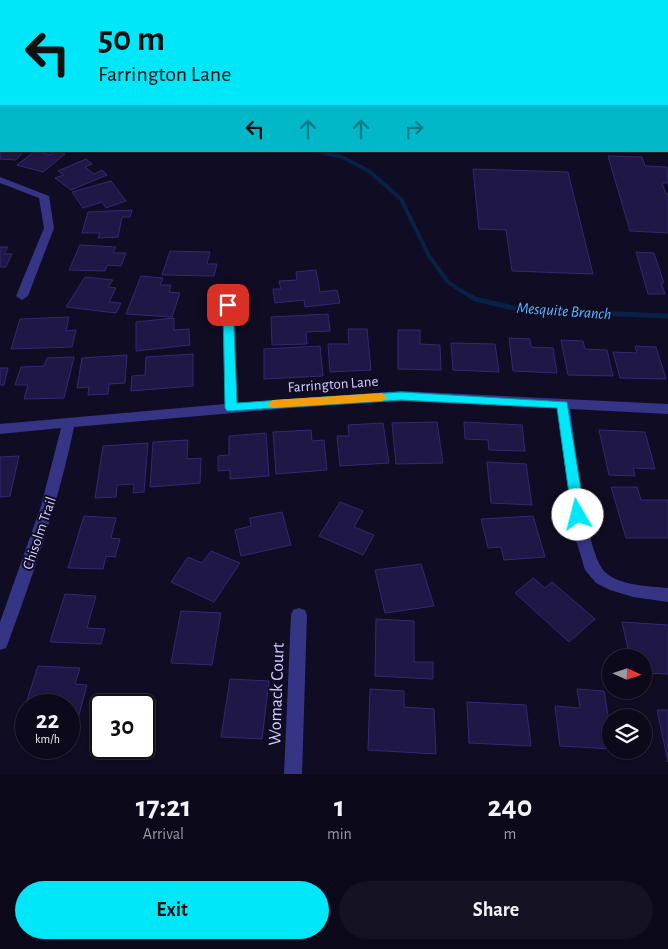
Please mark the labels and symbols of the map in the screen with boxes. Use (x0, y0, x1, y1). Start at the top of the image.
pin (207, 284, 249, 326)
water label: Mesquite Branch (516, 300, 612, 323)
street label: Farrington Lane (287, 374, 379, 395)
position arrow (551, 488, 603, 540)
street label: Chisolm Trail (20, 495, 59, 571)
street label: Womack Court (266, 642, 288, 746)
north arrow (602, 649, 652, 699)
speed limit sign: 30 (90, 694, 155, 759)

